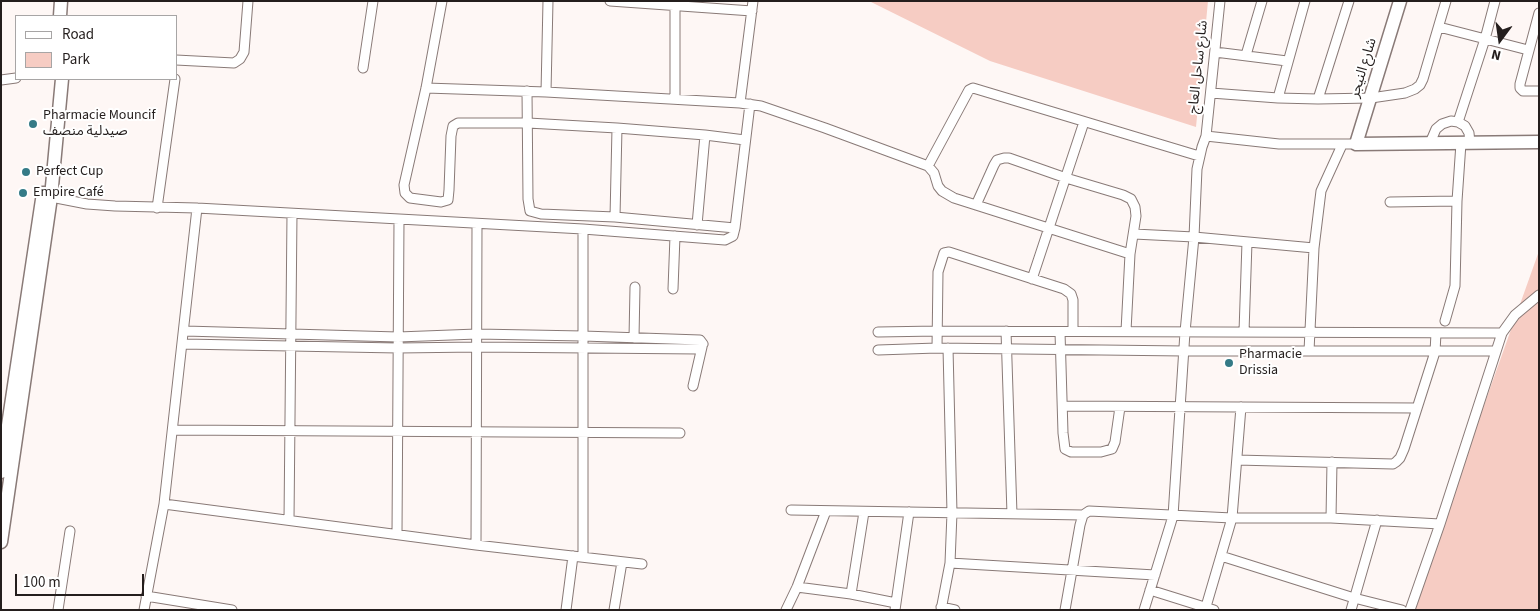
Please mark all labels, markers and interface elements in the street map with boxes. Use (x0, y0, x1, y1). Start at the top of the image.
legend (15, 15, 178, 80)
north arrow (1475, 15, 1525, 65)
street label: شارع ساحل العاج (1186, 20, 1212, 114)
text: Road (62, 24, 94, 45)
street label: شارع النيجر (1347, 36, 1381, 100)
text: N (1489, 44, 1503, 65)
text: Park (62, 49, 90, 70)
place label: Pharmacie Mouncif صيدلية منصف (43, 108, 156, 140)
marker: Pharmacie Mouncif صيدلية منصف (27, 118, 39, 130)
place label: Perfect Cup (36, 164, 103, 180)
marker: Perfect Cup (20, 166, 32, 178)
place label: Empire Café (33, 185, 104, 201)
marker: Empire Café (17, 187, 29, 199)
place label: Pharmacie Drissia (1239, 347, 1302, 380)
marker: Pharmacie Drissia (1223, 357, 1235, 369)
scale bar (18, 564, 146, 596)
text: 100 m (23, 572, 61, 593)

